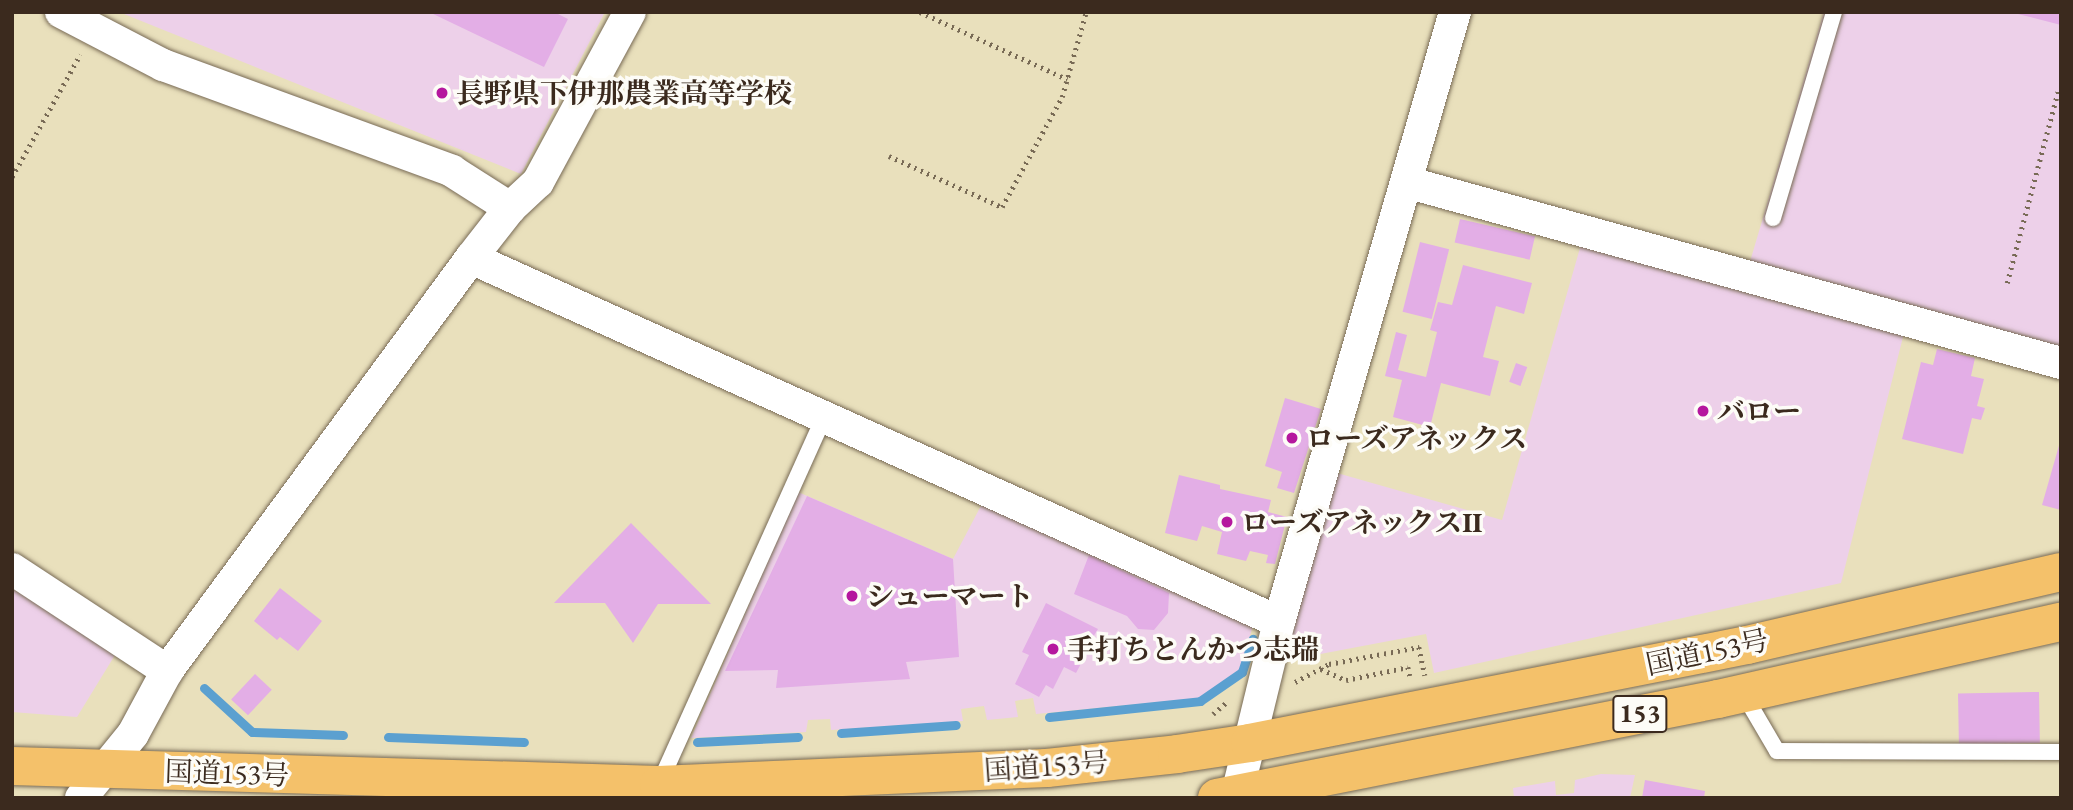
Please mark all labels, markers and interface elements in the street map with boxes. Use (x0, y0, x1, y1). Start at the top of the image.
place label: 長野県下伊那農業高等学校 (456, 76, 792, 110)
marker: 長野県下伊那農業高等学校 (434, 85, 450, 101)
place label: バロー (1717, 394, 1801, 428)
marker: バロー (1695, 403, 1711, 419)
place label: ローズアネックス (1306, 421, 1530, 455)
marker: ローズアネックス (1284, 430, 1300, 446)
place label: ローズアネックスⅡ (1241, 505, 1485, 539)
marker: ローズアネックスⅡ (1219, 514, 1235, 530)
place label: シューマート (866, 579, 1034, 613)
marker: シューマート (844, 588, 860, 604)
street label: 国道153号 (1643, 623, 1771, 681)
place label: 手打ちとんかつ志瑞 (1067, 632, 1319, 666)
marker: 手打ちとんかつ志瑞 (1045, 641, 1061, 657)
road number: 153 (1612, 692, 1668, 736)
street label: 国道153号 (983, 745, 1109, 787)
street label: 国道153号 (164, 754, 290, 792)

